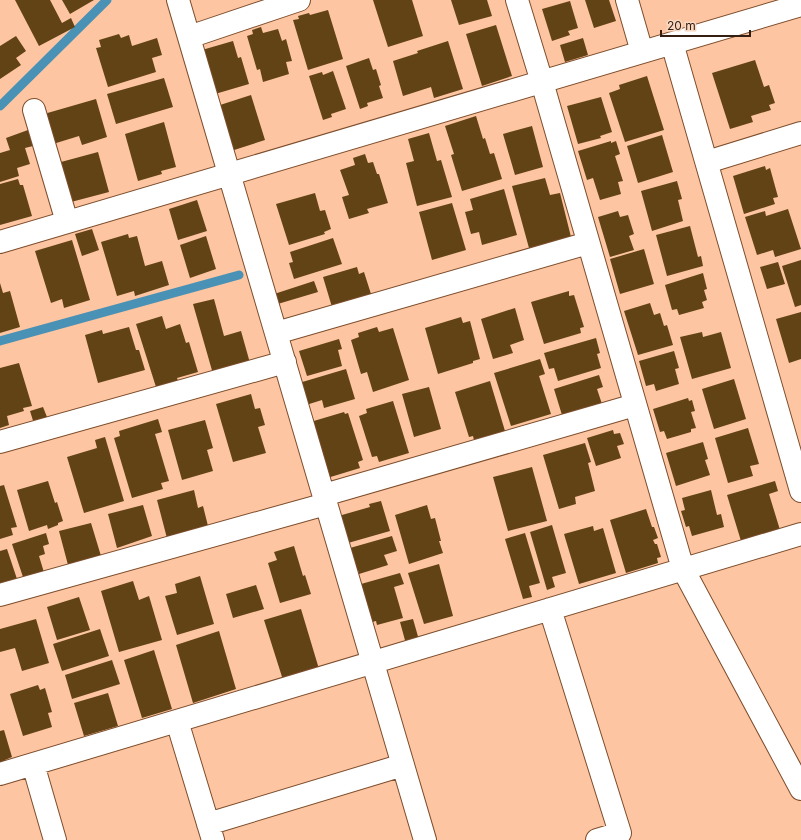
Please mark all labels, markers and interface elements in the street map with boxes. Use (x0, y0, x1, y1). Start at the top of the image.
scale bar (661, 12, 750, 38)
text: 20 m (667, 18, 696, 33)

